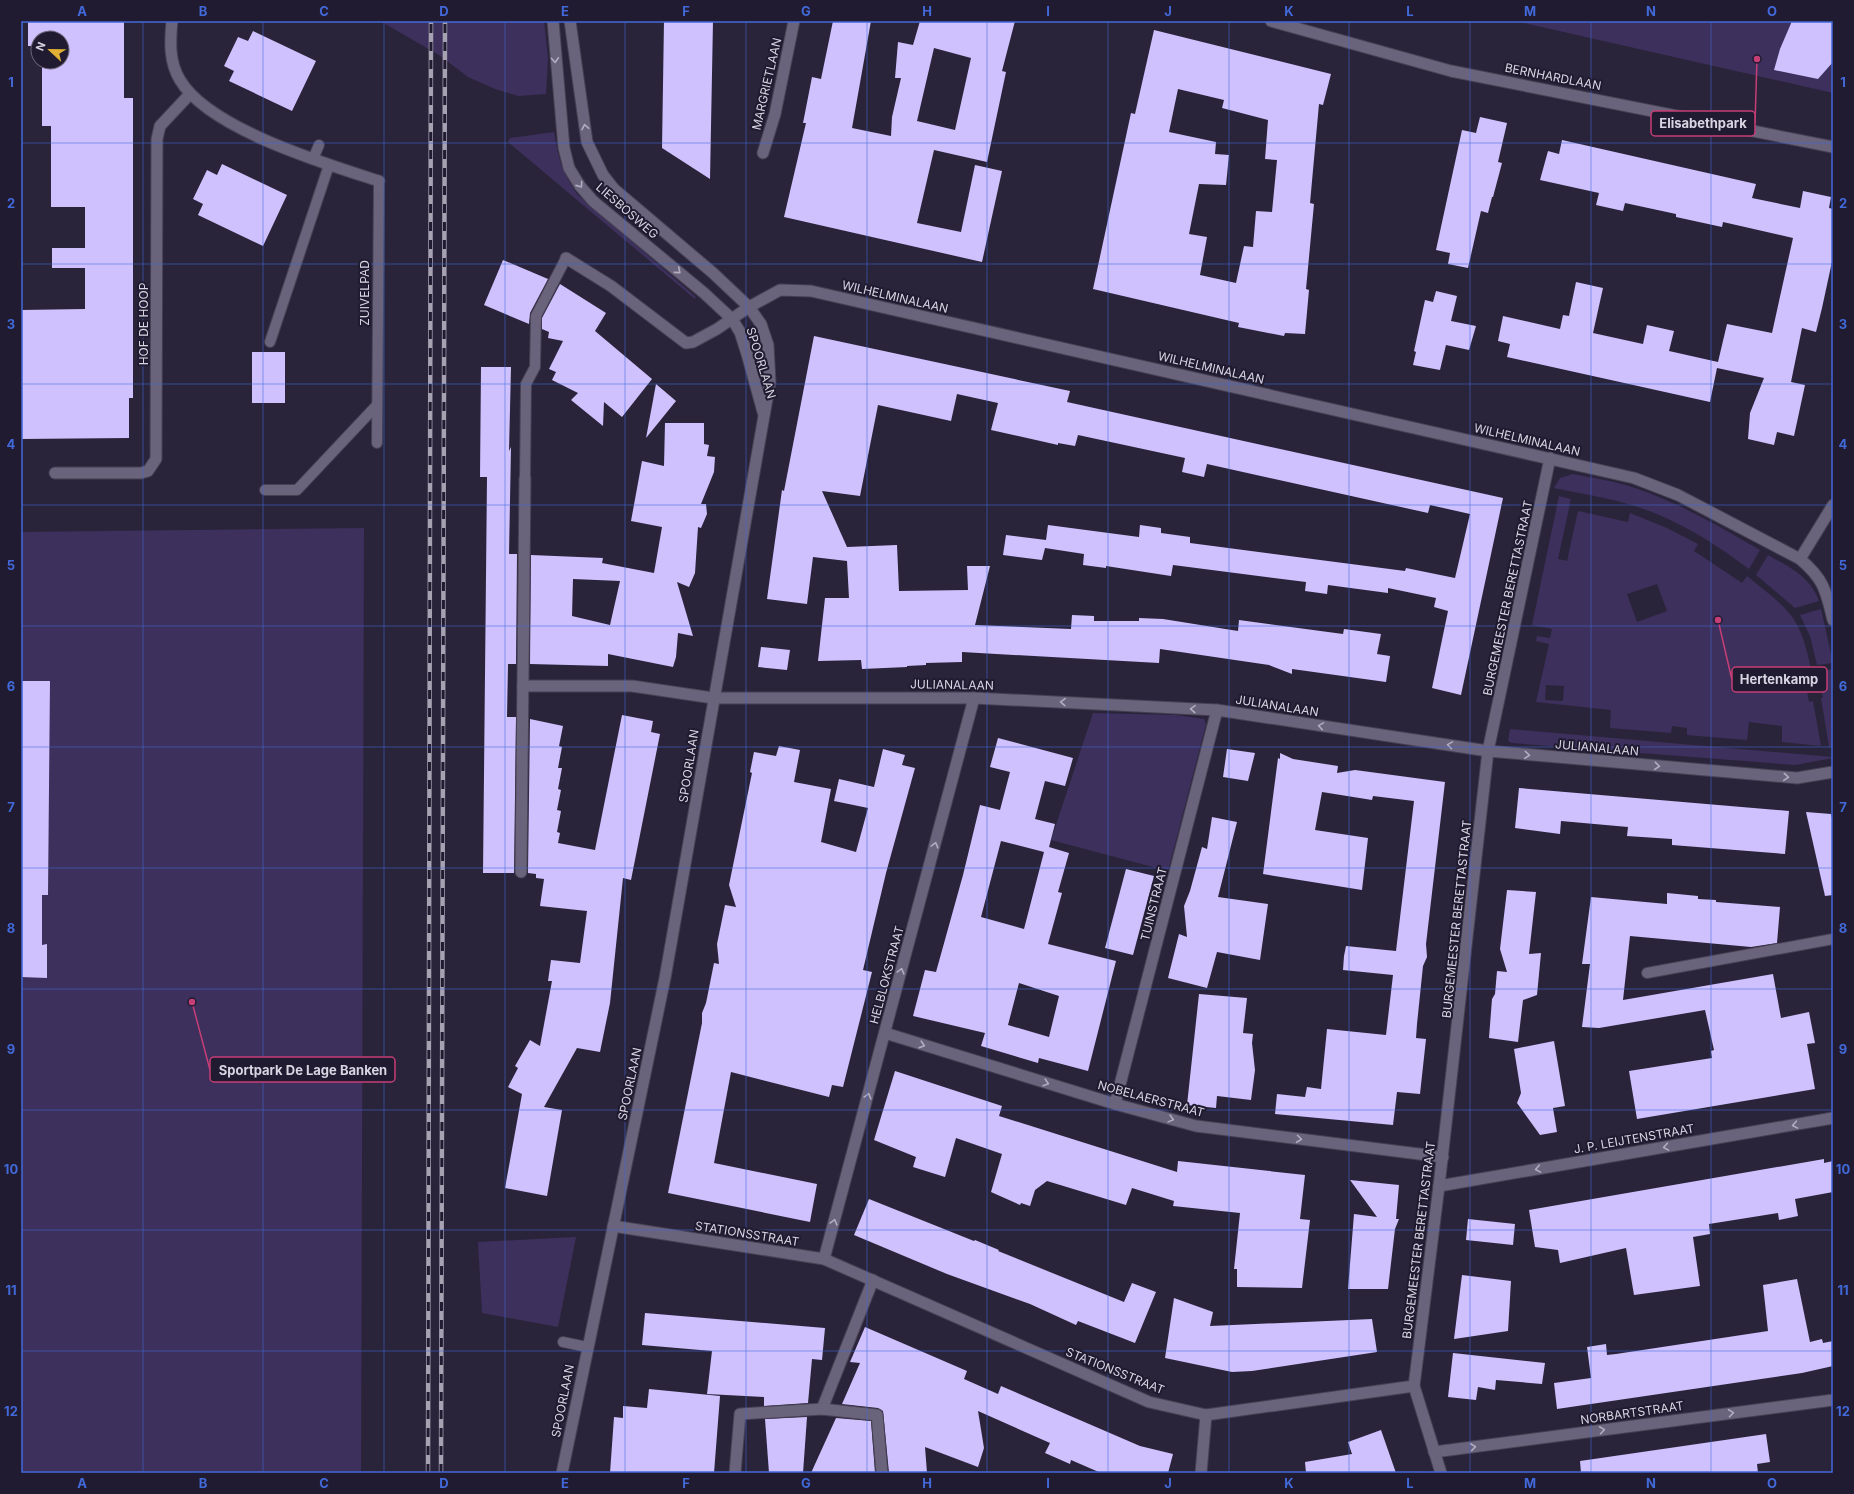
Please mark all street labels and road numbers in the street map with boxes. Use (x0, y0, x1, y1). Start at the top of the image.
street label: MARGRIETLAAN (749, 36, 784, 131)
street label: BERNHARDLAAN (1504, 60, 1603, 93)
street label: LIESBOSWEG (593, 179, 662, 242)
street label: ZUIVELPAD (357, 260, 372, 326)
street label: WILHELMINALAAN (840, 277, 950, 316)
street label: HOF DE HOOP (136, 282, 151, 365)
street label: SPOORLAAN (743, 325, 779, 400)
street label: WILHELMINALAAN (1156, 348, 1266, 387)
street label: WILHELMINALAAN (1472, 420, 1582, 459)
street label: BURGEMEESTER BERETTASTRAAT (1479, 499, 1536, 697)
street label: JULIANALAAN (910, 676, 994, 693)
street label: JULIANALAAN (1234, 692, 1320, 719)
street label: SPOORLAAN (675, 728, 702, 804)
street label: JULIANALAAN (1555, 736, 1640, 759)
street label: BURGEMEESTER BERETTASTRAAT (1439, 819, 1474, 1019)
street label: TUINSTRAAT (1137, 865, 1170, 942)
street label: HELBLOKSTRAAT (866, 924, 907, 1026)
street label: SPOORLAAN (614, 1046, 645, 1122)
street label: NOBELAERSTRAAT (1096, 1077, 1206, 1120)
street label: J. P. LEIJTENSTRAAT (1572, 1120, 1696, 1156)
street label: BURGEMEESTER BERETTASTRAAT (1399, 1140, 1438, 1340)
street label: STATIONSSTRAAT (694, 1218, 800, 1249)
street label: STATIONSSTRAAT (1064, 1344, 1167, 1397)
street label: SPOORLAAN (548, 1363, 577, 1439)
street label: NORBARTSTRAAT (1579, 1398, 1685, 1427)

